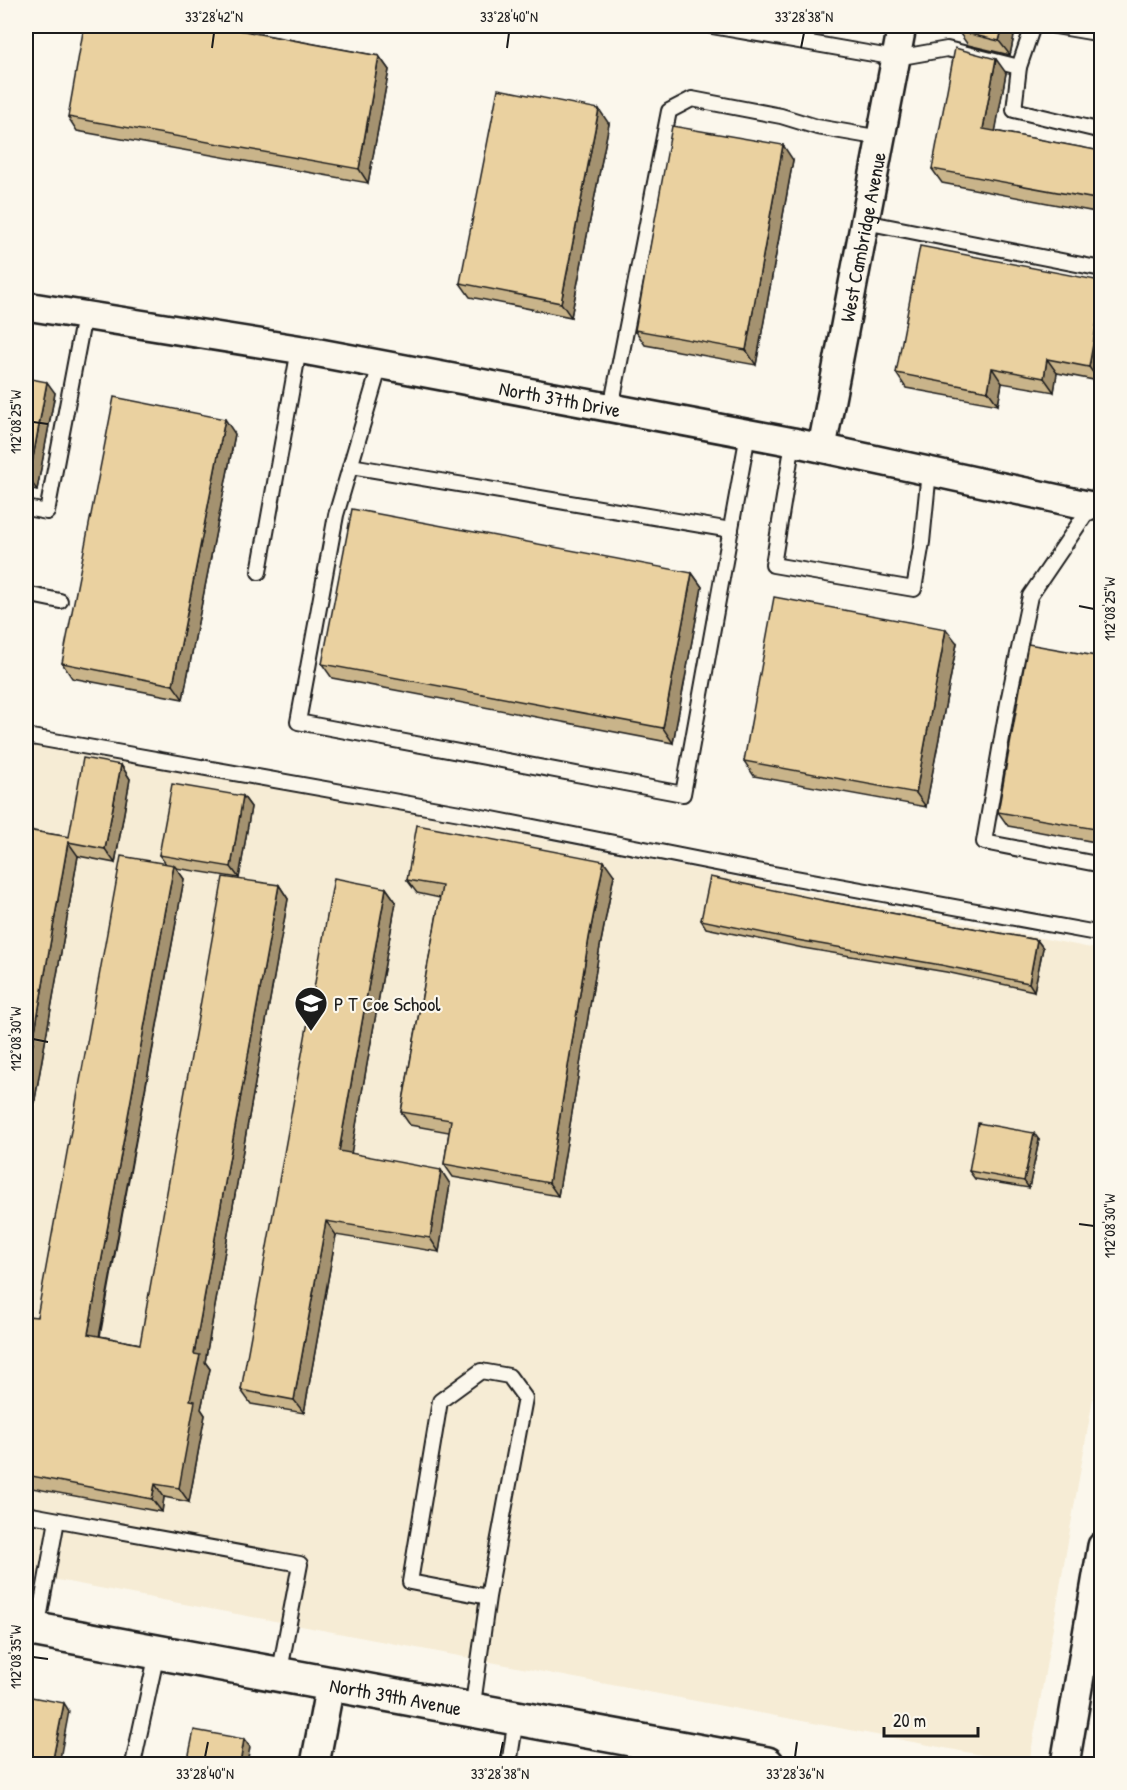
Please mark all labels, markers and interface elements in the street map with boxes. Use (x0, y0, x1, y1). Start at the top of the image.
text: 33°28'42"N (185, 6, 243, 27)
text: 33°28'40"N (480, 6, 538, 27)
text: 33°28'38"N (775, 6, 833, 27)
street label: West Cambridge Avenue (833, 150, 891, 324)
street label: North 37th Drive (497, 374, 623, 423)
text: 112°08'25"W (5, 389, 26, 454)
text: 112°08'25"W (1099, 576, 1120, 641)
school or university icon: P T Coe School (293, 985, 329, 1032)
place label: P T Coe School (334, 990, 441, 1017)
text: 112°08'30"W (5, 1006, 26, 1071)
text: 112°08'30"W (1099, 1193, 1120, 1258)
text: 112°08'35"W (5, 1624, 26, 1689)
street label: North 39th Avenue (328, 1671, 464, 1721)
scale bar (884, 1700, 978, 1738)
text: 20 m (893, 1708, 926, 1733)
text: 33°28'40"N (176, 1763, 234, 1784)
text: 33°28'38"N (471, 1763, 529, 1784)
text: 33°28'36"N (766, 1763, 824, 1784)

